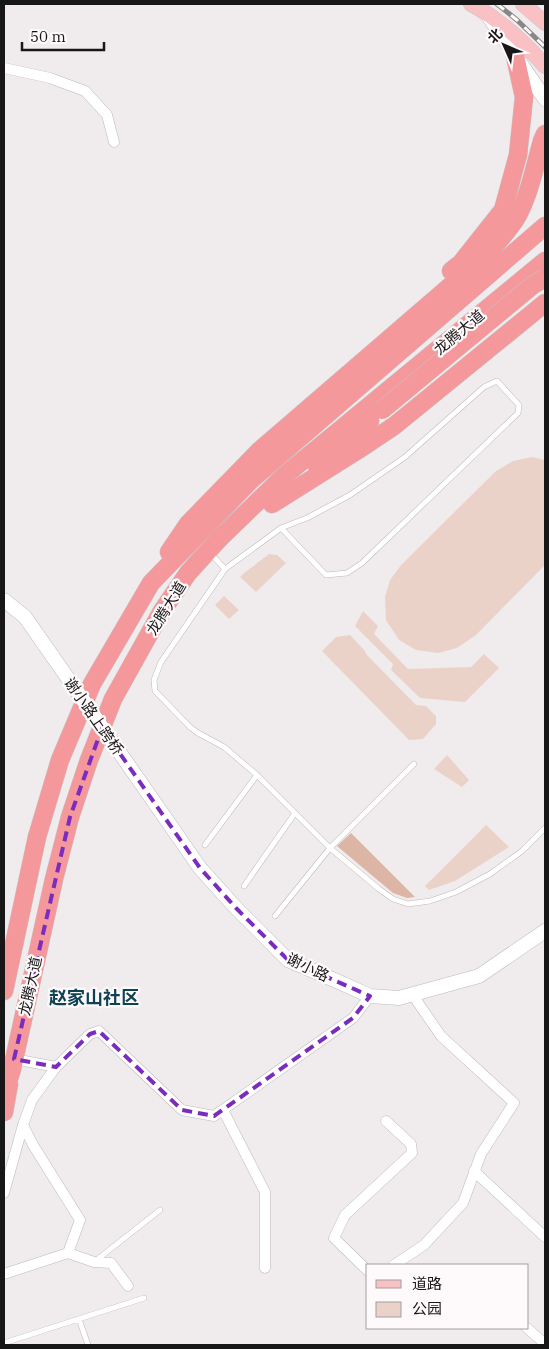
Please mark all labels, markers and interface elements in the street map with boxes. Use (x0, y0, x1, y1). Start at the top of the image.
scale bar (22, 20, 105, 52)
north arrow (479, 20, 529, 70)
text: 北 (483, 24, 506, 47)
text: 50 m (30, 27, 66, 46)
street label: 龙腾大道 (430, 305, 488, 359)
street label: 龙腾大道 (142, 578, 190, 638)
street label: 谢小路上跨桥 (60, 674, 128, 758)
street label: 谢小路 (284, 949, 332, 985)
street label: 龙腾大道 (14, 955, 46, 1017)
district label: 赵家山社区 (49, 986, 139, 1009)
legend (366, 1264, 529, 1329)
text: 道路 (412, 1274, 442, 1293)
text: 公园 (412, 1299, 442, 1318)

